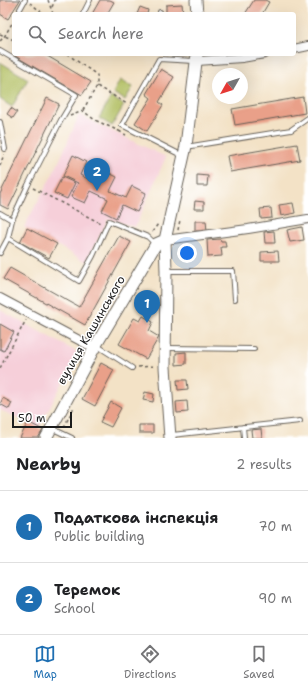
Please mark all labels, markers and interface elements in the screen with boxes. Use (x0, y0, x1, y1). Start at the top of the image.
search box (12, 12, 296, 56)
icon: search (26, 23, 48, 45)
text: Search here (58, 24, 144, 44)
north arrow (212, 68, 248, 104)
pin: 2 (84, 158, 110, 191)
your location (177, 243, 197, 263)
street label: вулиця Кашинського (53, 273, 129, 387)
pin: 1 (134, 290, 160, 323)
scale bar (12, 410, 72, 429)
text: 50 m (18, 411, 46, 426)
text: Nearby (16, 453, 81, 475)
text: 2 results (236, 456, 292, 473)
text: Податкова інспекція (54, 508, 218, 528)
text: 1 (26, 518, 32, 535)
text: 70 m (258, 518, 292, 535)
text: Public building (54, 528, 145, 545)
text: Теремок (54, 580, 120, 600)
text: 2 (24, 590, 34, 607)
text: 90 m (258, 590, 292, 607)
text: School (54, 600, 95, 617)
tab: Map (33, 643, 57, 682)
tab: Directions (124, 643, 176, 682)
tab: Saved (243, 643, 275, 682)

